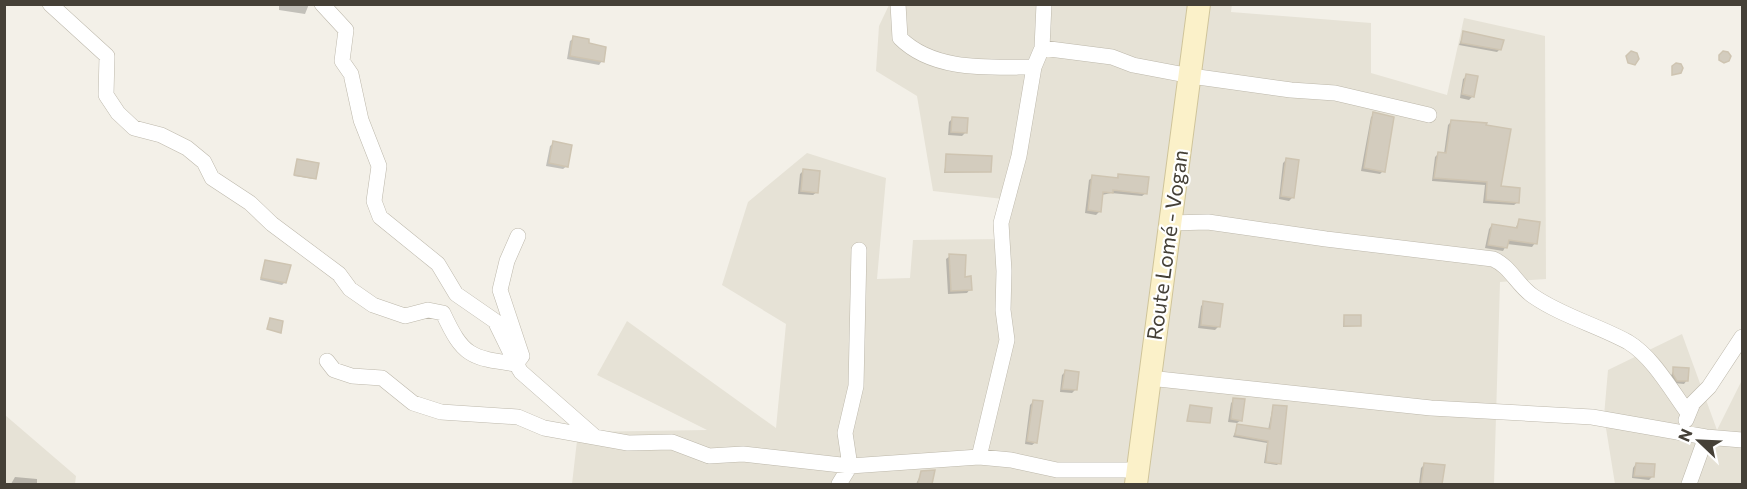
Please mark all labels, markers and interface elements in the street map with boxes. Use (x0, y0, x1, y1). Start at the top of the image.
street label: Route Lomé - Vogan (1141, 148, 1192, 342)
north arrow (1669, 411, 1729, 471)
text: N (1674, 426, 1696, 444)

